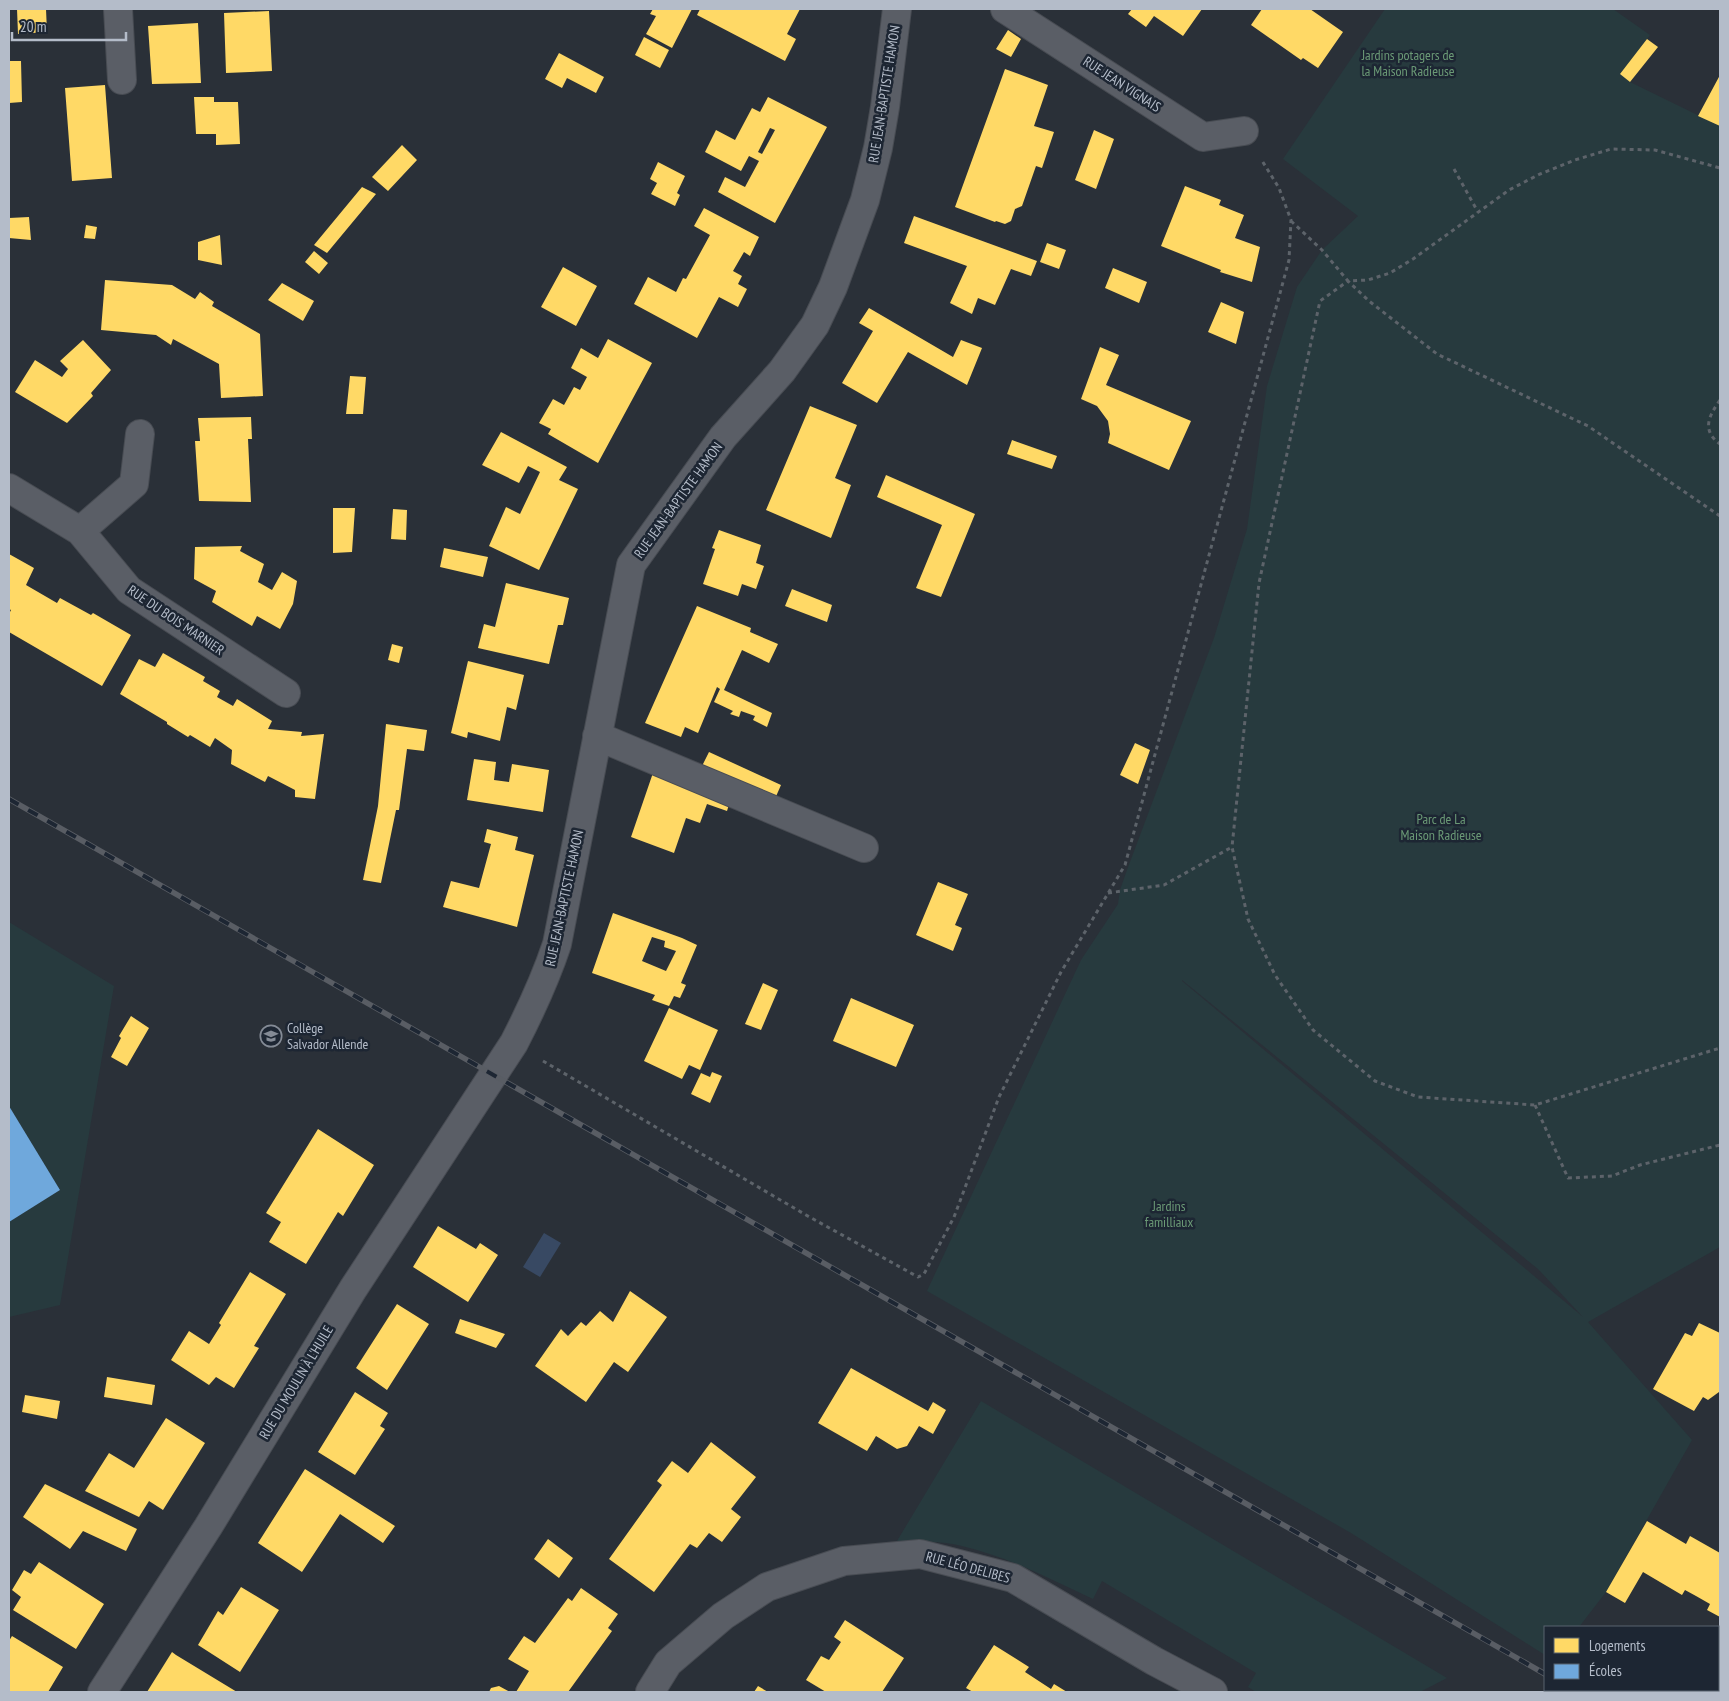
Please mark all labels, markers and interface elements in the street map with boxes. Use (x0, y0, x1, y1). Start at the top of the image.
scale bar (12, 10, 126, 42)
text: 20 m (20, 17, 46, 36)
street label: RUE JEAN-BAPTISTE HAMON (864, 24, 904, 164)
park label: Jardins potagers de la Maison Radieuse (1361, 46, 1455, 80)
street label: RUE JEAN VIGNAIS (1080, 52, 1164, 116)
street label: RUE JEAN-BAPTISTE HAMON (630, 438, 726, 562)
street label: RUE DU BOIS MARNIER (124, 581, 228, 659)
park label: Parc de La Maison Radieuse (1400, 810, 1482, 844)
street label: RUE JEAN-BAPTISTE HAMON (541, 828, 587, 968)
place label: Collège Salvador Allende (287, 1019, 369, 1053)
school or university icon: Collège Salvador Allende (259, 1024, 283, 1048)
park label: Jardins familliaux (1145, 1197, 1193, 1231)
street label: RUE DU MOULIN À L'HUILE (255, 1322, 337, 1442)
street label: RUE LÉO DELIBES (924, 1547, 1012, 1587)
legend (1544, 1626, 1719, 1691)
text: Logements (1589, 1636, 1645, 1655)
text: Écoles (1589, 1661, 1622, 1680)

